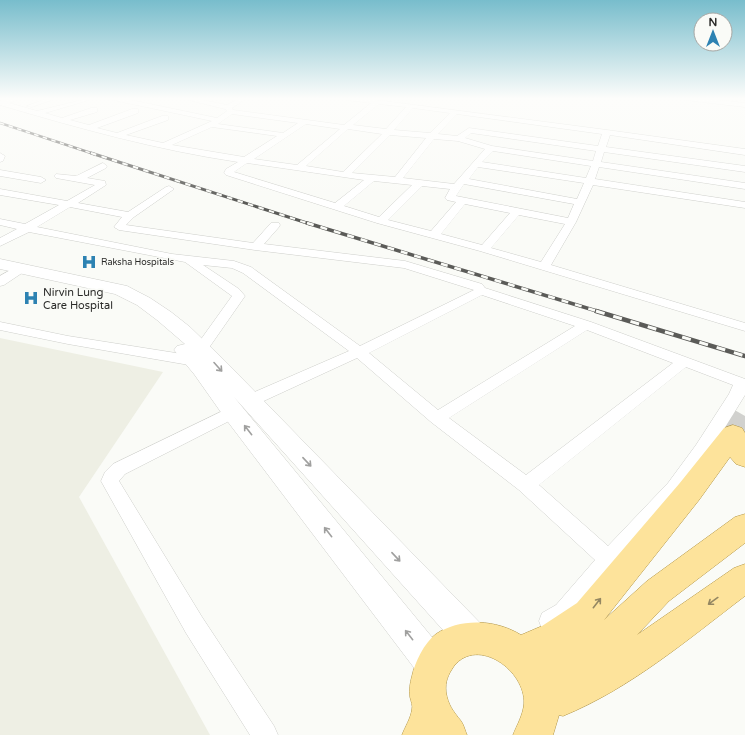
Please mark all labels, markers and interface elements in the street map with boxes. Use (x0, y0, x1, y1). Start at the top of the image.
north arrow (693, 12, 733, 52)
text: N (709, 16, 717, 29)
hospital icon: Raksha Hospitals (80, 253, 98, 271)
place label: Raksha Hospitals (101, 257, 174, 268)
place label: Nirvin Lung Care Hospital (43, 286, 113, 312)
hospital icon: Nirvin Lung Care Hospital (22, 289, 40, 307)
one-way arrow (214, 361, 223, 372)
one-way arrow (243, 425, 252, 436)
one-way arrow (302, 457, 311, 467)
one-way arrow (324, 527, 332, 538)
one-way arrow (391, 552, 401, 562)
one-way arrow (708, 597, 719, 605)
one-way arrow (593, 598, 602, 609)
one-way arrow (404, 629, 413, 640)

